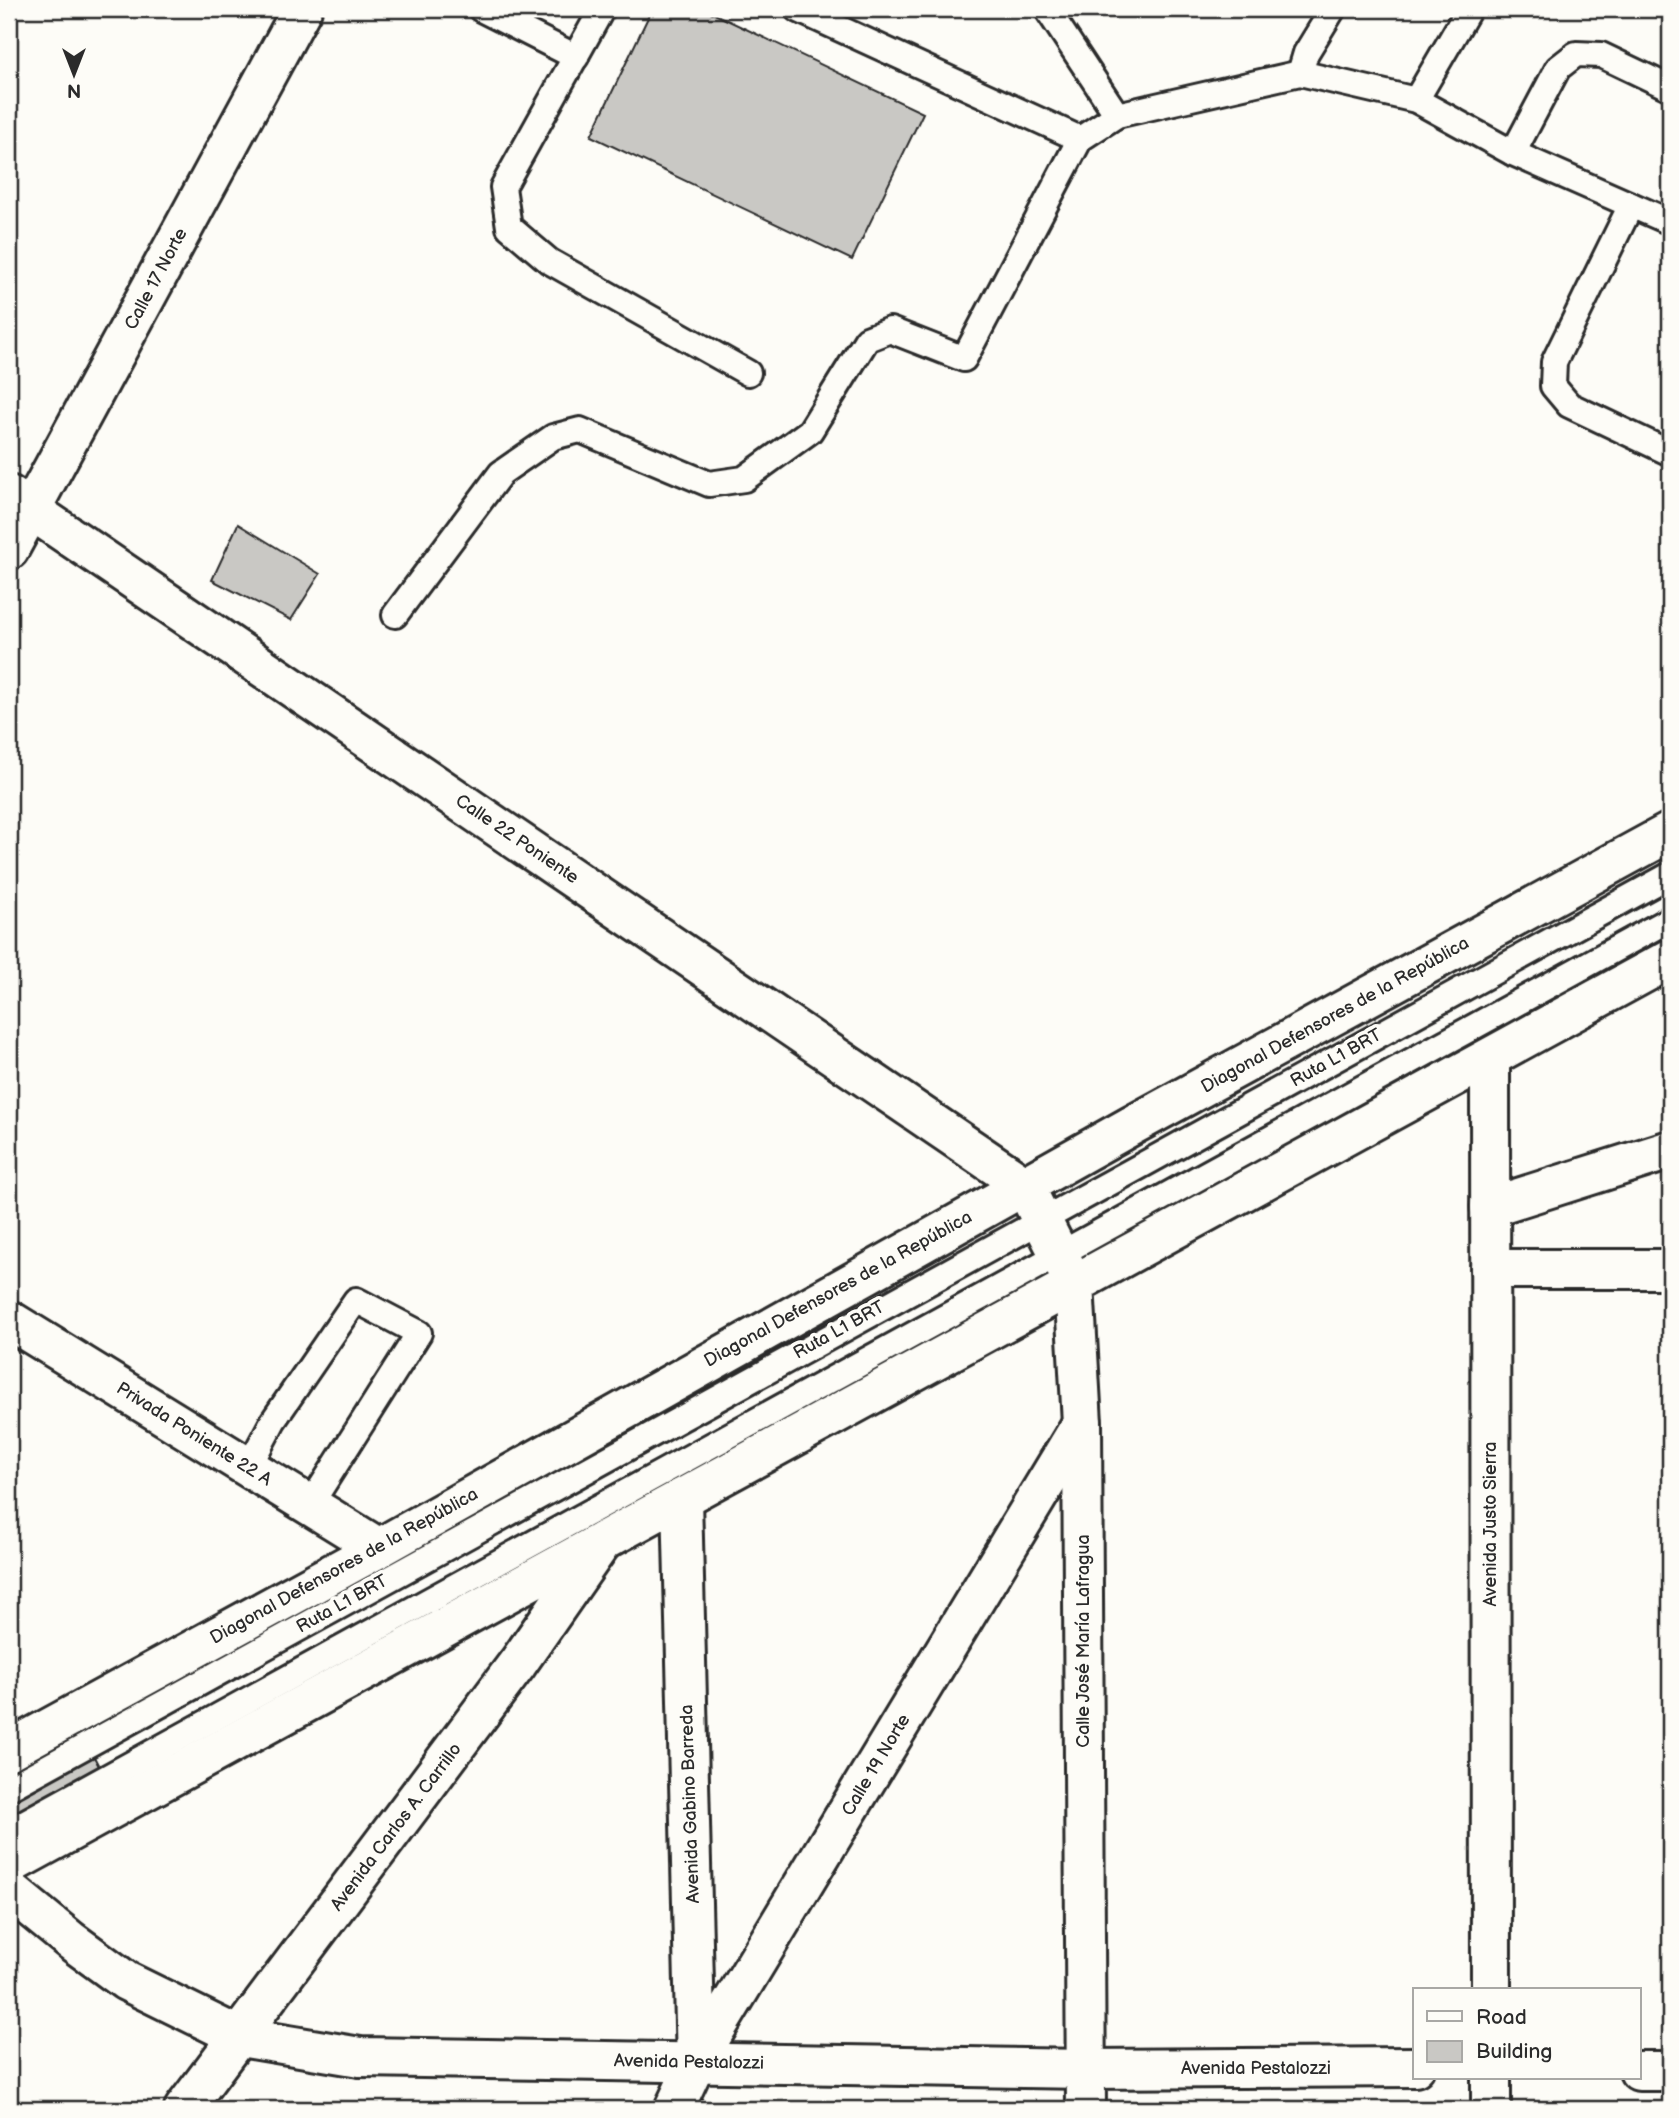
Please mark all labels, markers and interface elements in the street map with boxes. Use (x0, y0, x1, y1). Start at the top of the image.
north arrow (38, 38, 108, 108)
text: N (67, 78, 81, 101)
street label: Calle 17 Norte (120, 224, 192, 333)
street label: Calle 22 Poniente (451, 790, 583, 888)
street label: Diagonal Defensores de la República (1197, 932, 1473, 1098)
street label: Ruta L1 BRT (1287, 1024, 1385, 1092)
street label: Diagonal Defensores de la República (700, 1206, 976, 1372)
street label: Ruta L1 BRT (790, 1296, 888, 1364)
street label: Privada Poniente 22 A (113, 1378, 275, 1490)
street label: Avenida Justo Sierra (1480, 1441, 1501, 1607)
street label: Diagonal Defensores de la República (206, 1483, 482, 1649)
street label: Calle José María Lafragua (1073, 1534, 1094, 1748)
street label: Ruta L1 BRT (293, 1570, 391, 1638)
street label: Avenida Gabino Barreda (676, 1704, 704, 1904)
street label: Calle 19 Norte (837, 1710, 915, 1820)
street label: Avenida Carlos A. Carrillo (326, 1739, 466, 1915)
legend (1413, 1988, 1640, 2080)
text: Road (1476, 2005, 1527, 2030)
text: Building (1476, 2039, 1552, 2064)
street label: Avenida Pestalozzi (614, 2050, 764, 2074)
street label: Avenida Pestalozzi (1181, 2058, 1331, 2079)

